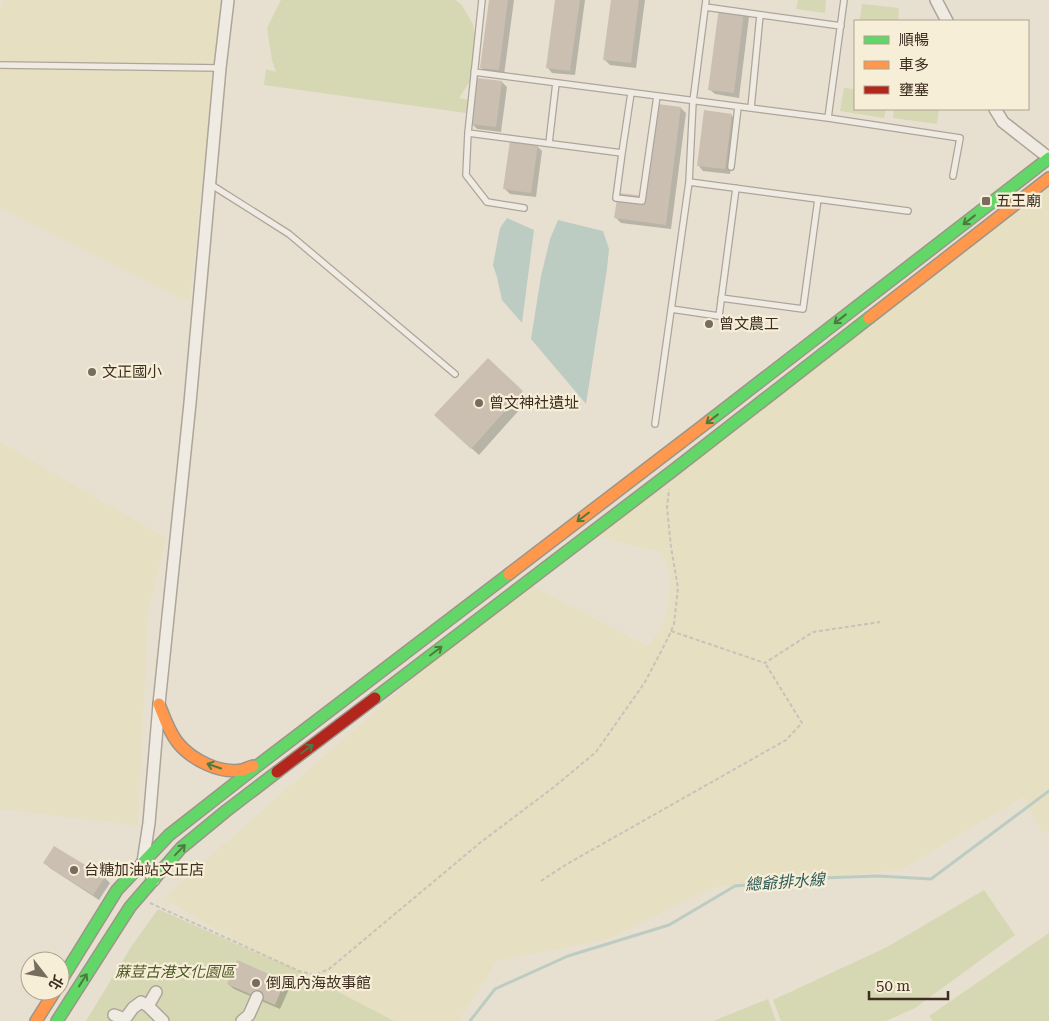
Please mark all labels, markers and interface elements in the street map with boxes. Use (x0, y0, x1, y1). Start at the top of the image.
legend (854, 20, 1029, 110)
text: 順暢 (899, 31, 929, 49)
text: 車多 (899, 56, 929, 74)
text: 壅塞 (899, 81, 929, 99)
place label: 五王廟 (996, 192, 1041, 210)
marker: 五王廟 (980, 195, 992, 207)
one-way arrow (963, 214, 976, 225)
one-way arrow (834, 313, 847, 324)
place label: 曾文農工 (719, 315, 779, 333)
marker: 曾文農工 (703, 318, 715, 330)
place label: 文正國小 (102, 363, 162, 381)
marker: 文正國小 (86, 366, 98, 378)
place label: 曾文神社遺址 (489, 394, 579, 412)
marker: 曾文神社遺址 (473, 397, 485, 409)
one-way arrow (706, 413, 719, 424)
one-way arrow (577, 512, 590, 523)
one-way arrow (429, 646, 443, 656)
one-way arrow (300, 744, 313, 755)
one-way arrow (207, 760, 223, 770)
one-way arrow (174, 844, 186, 856)
place label: 台糖加油站文正店 (84, 861, 204, 879)
marker: 台糖加油站文正店 (68, 864, 80, 876)
water label: 總爺排水線 (744, 870, 828, 894)
north arrow (20, 951, 70, 1001)
park label: 蔴荳古港文化園區 (115, 963, 237, 981)
scale bar (869, 968, 948, 1000)
text: 北 (46, 973, 67, 993)
one-way arrow (78, 973, 88, 987)
place label: 倒風內海故事館 (266, 974, 371, 992)
marker: 倒風內海故事館 (250, 977, 262, 989)
text: 50 m (876, 977, 911, 995)

